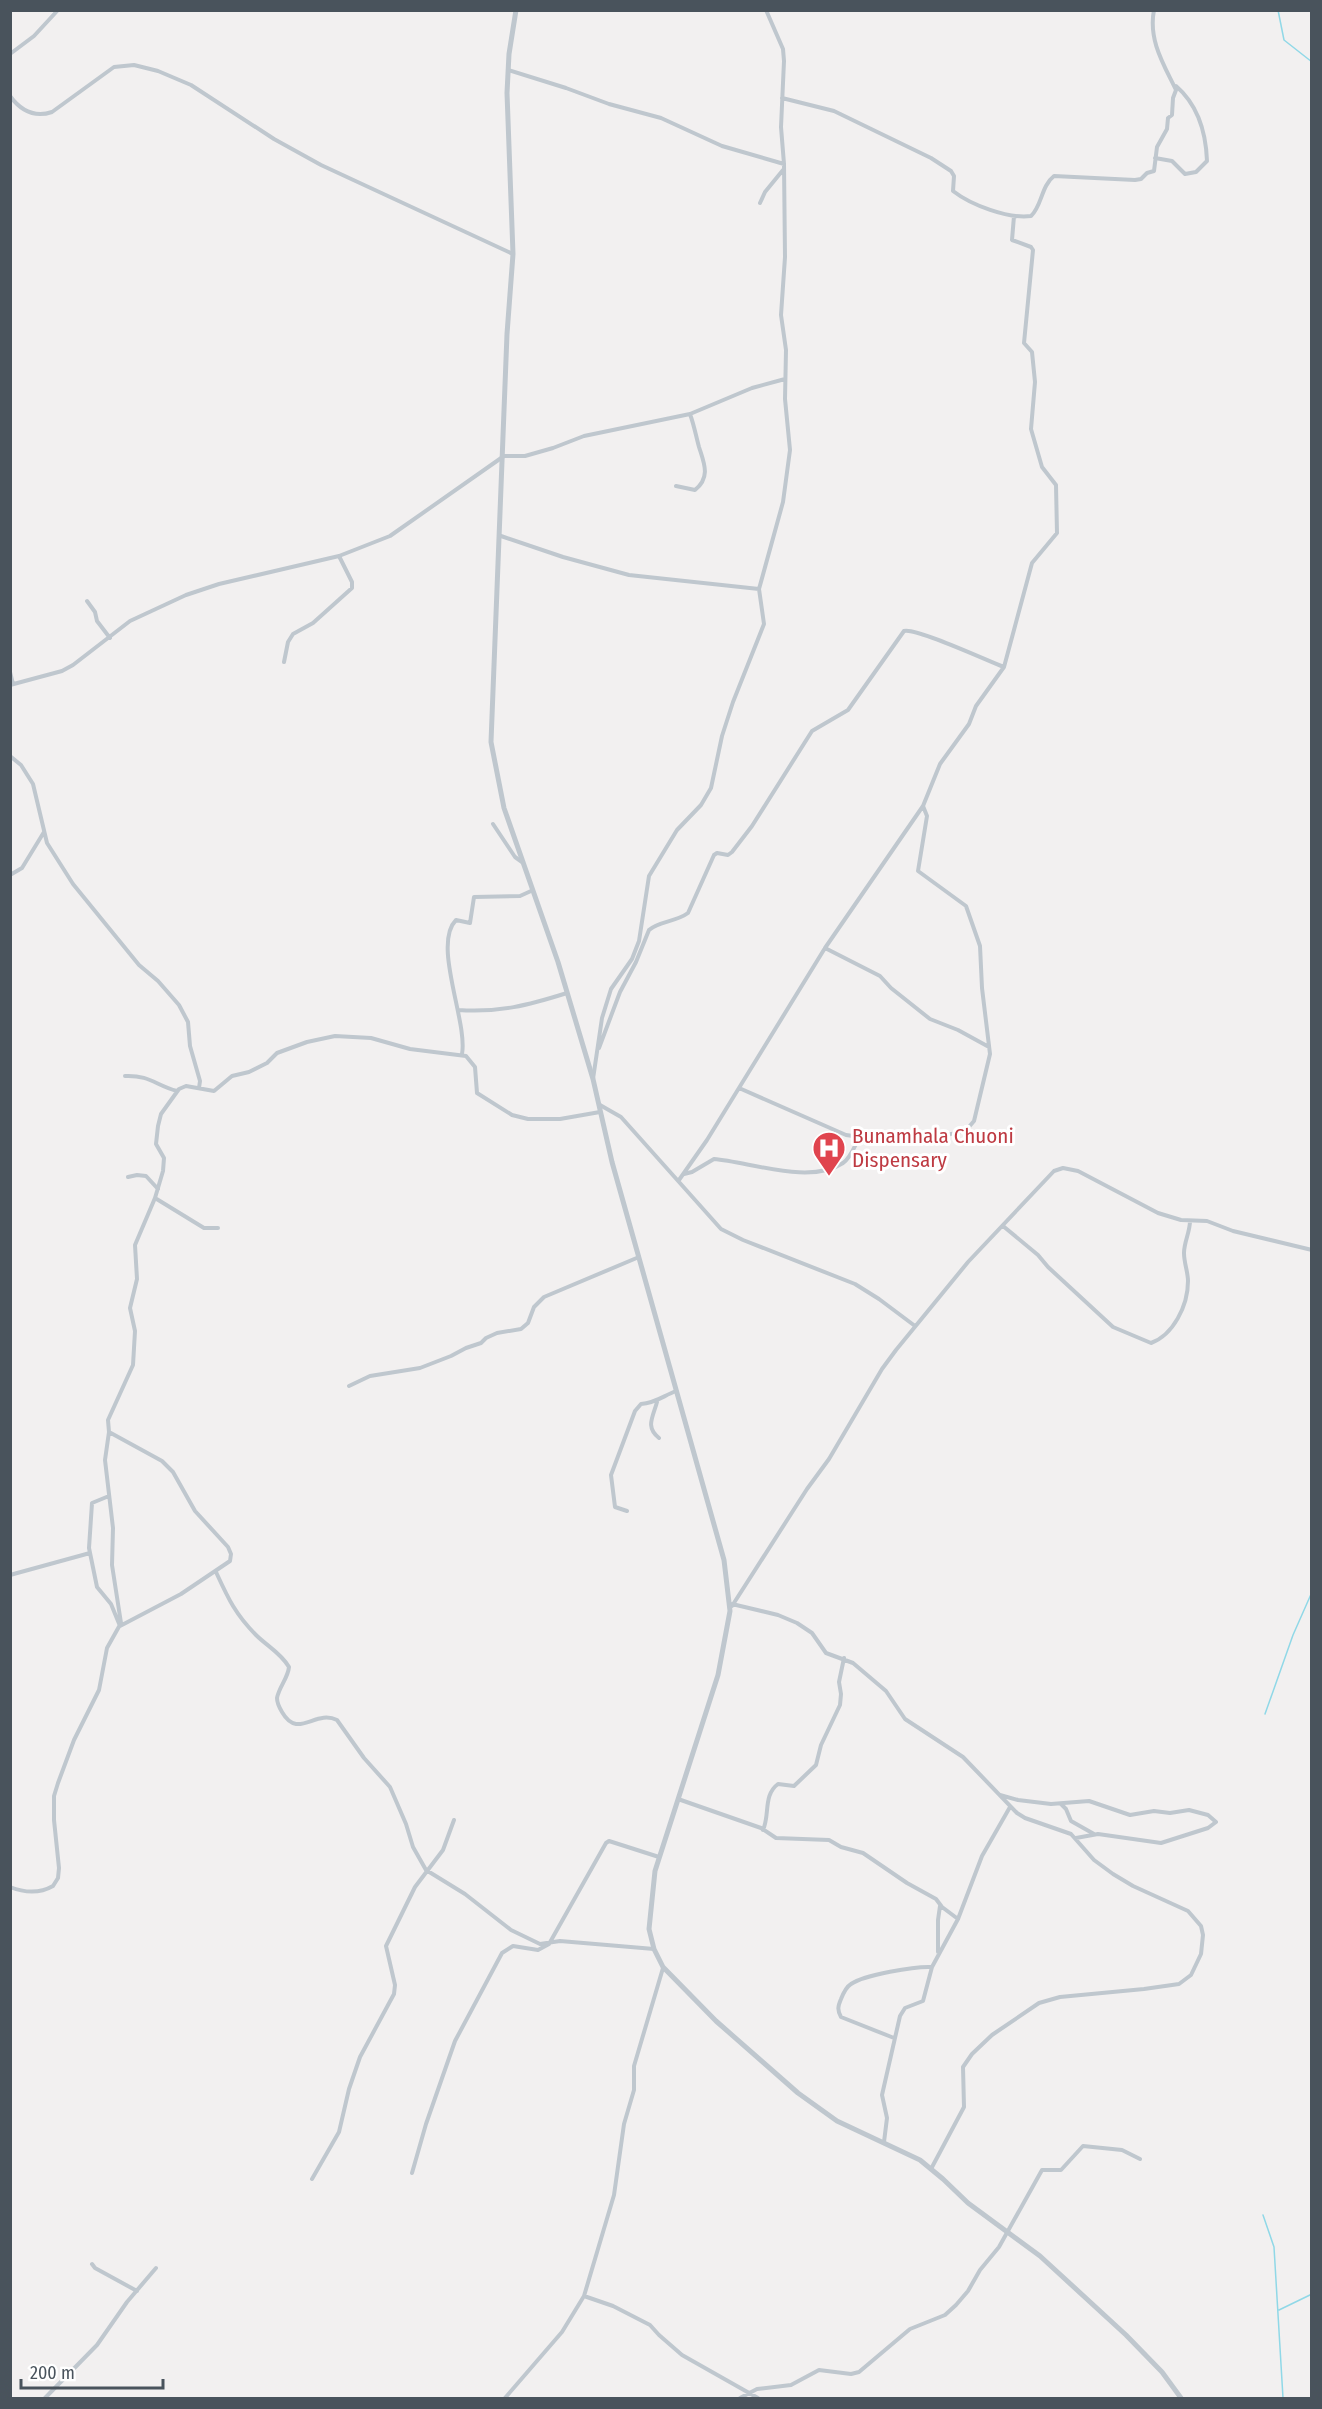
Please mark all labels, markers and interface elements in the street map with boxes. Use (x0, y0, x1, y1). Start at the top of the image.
place label: Bunamhala Chuoni Dispensary (852, 1123, 1014, 1173)
hospital icon: Bunamhala Chuoni Dispensary (811, 1130, 847, 1177)
scale bar (21, 2352, 164, 2390)
text: 200 m (30, 2362, 75, 2384)

